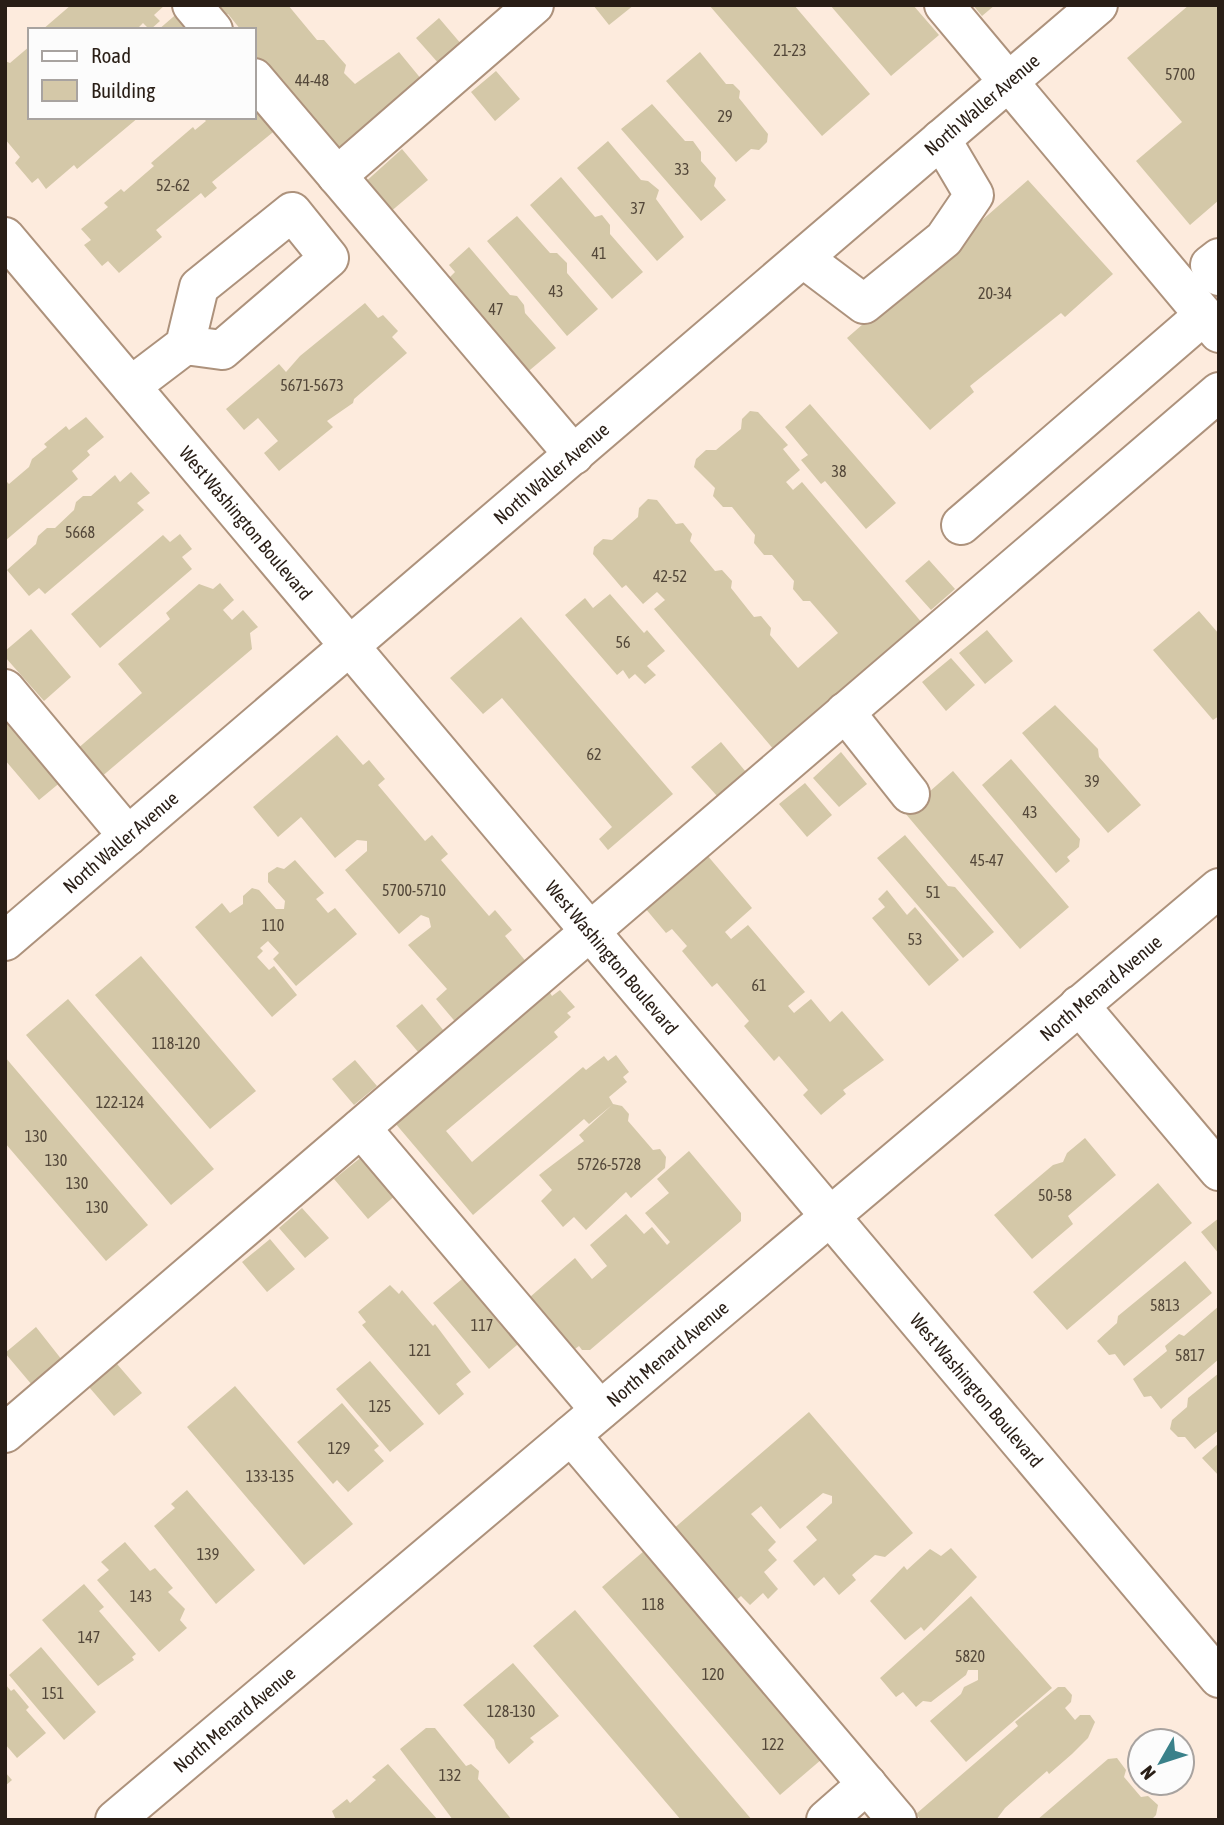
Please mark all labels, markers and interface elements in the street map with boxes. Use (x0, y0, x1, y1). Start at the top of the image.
legend (28, 28, 256, 119)
house number: 21-23 (773, 41, 807, 59)
text: Road (91, 43, 131, 67)
street label: North Waller Avenue (920, 49, 1044, 160)
house number: 5700 (1165, 65, 1195, 83)
house number: 44-48 (295, 71, 329, 89)
text: Building (91, 78, 155, 102)
house number: 29 (717, 107, 733, 125)
house number: 33 (674, 160, 690, 178)
house number: 52-62 (156, 176, 190, 194)
house number: 37 (630, 199, 646, 217)
house number: 41 (591, 244, 607, 262)
house number: 43 (548, 282, 564, 300)
house number: 20-34 (978, 284, 1012, 302)
house number: 47 (488, 300, 504, 318)
house number: 5671-5673 (280, 376, 344, 394)
street label: North Waller Avenue (489, 418, 613, 529)
street label: West Washington Boulevard (175, 442, 317, 604)
house number: 38 (831, 462, 847, 480)
house number: 5668 (65, 523, 95, 541)
house number: 42-52 (653, 567, 687, 585)
house number: 56 (615, 633, 631, 651)
house number: 62 (586, 745, 602, 763)
house number: 39 (1084, 772, 1100, 790)
street label: North Waller Avenue (58, 787, 182, 897)
house number: 43 (1022, 803, 1038, 821)
house number: 45-47 (970, 851, 1004, 869)
street label: West Washington Boulevard (541, 876, 683, 1039)
house number: 5700-5710 (382, 881, 446, 899)
house number: 51 (925, 883, 941, 901)
house number: 110 (262, 916, 284, 934)
house number: 53 (907, 930, 923, 948)
street label: North Menard Avenue (1035, 930, 1166, 1045)
house number: 61 (751, 976, 767, 994)
house number: 118-120 (152, 1034, 200, 1052)
house number: 122-124 (96, 1093, 144, 1111)
house number: 130 (25, 1127, 47, 1145)
house number: 130 (45, 1151, 67, 1169)
house number: 5726-5728 (577, 1155, 641, 1173)
house number: 130 (66, 1174, 88, 1192)
house number: 50-58 (1038, 1186, 1072, 1204)
house number: 130 (86, 1198, 108, 1216)
street label: North Menard Avenue (602, 1296, 733, 1411)
house number: 5813 (1150, 1296, 1180, 1314)
street label: West Washington Boulevard (906, 1309, 1048, 1472)
house number: 117 (471, 1316, 493, 1334)
house number: 121 (409, 1341, 431, 1359)
house number: 5817 (1175, 1346, 1205, 1364)
house number: 125 (369, 1397, 391, 1415)
house number: 129 (328, 1439, 350, 1457)
house number: 133-135 (246, 1467, 294, 1485)
house number: 139 (197, 1545, 219, 1563)
house number: 143 (130, 1587, 152, 1605)
house number: 118 (642, 1595, 664, 1613)
house number: 147 (78, 1628, 100, 1646)
house number: 5820 (955, 1647, 985, 1665)
street label: North Menard Avenue (169, 1662, 299, 1777)
house number: 120 (702, 1665, 724, 1683)
house number: 151 (42, 1684, 64, 1702)
house number: 128-130 (487, 1702, 535, 1720)
north arrow (1126, 1727, 1196, 1797)
house number: 122 (762, 1735, 784, 1753)
text: N (1136, 1761, 1160, 1784)
house number: 132 (439, 1766, 461, 1784)

